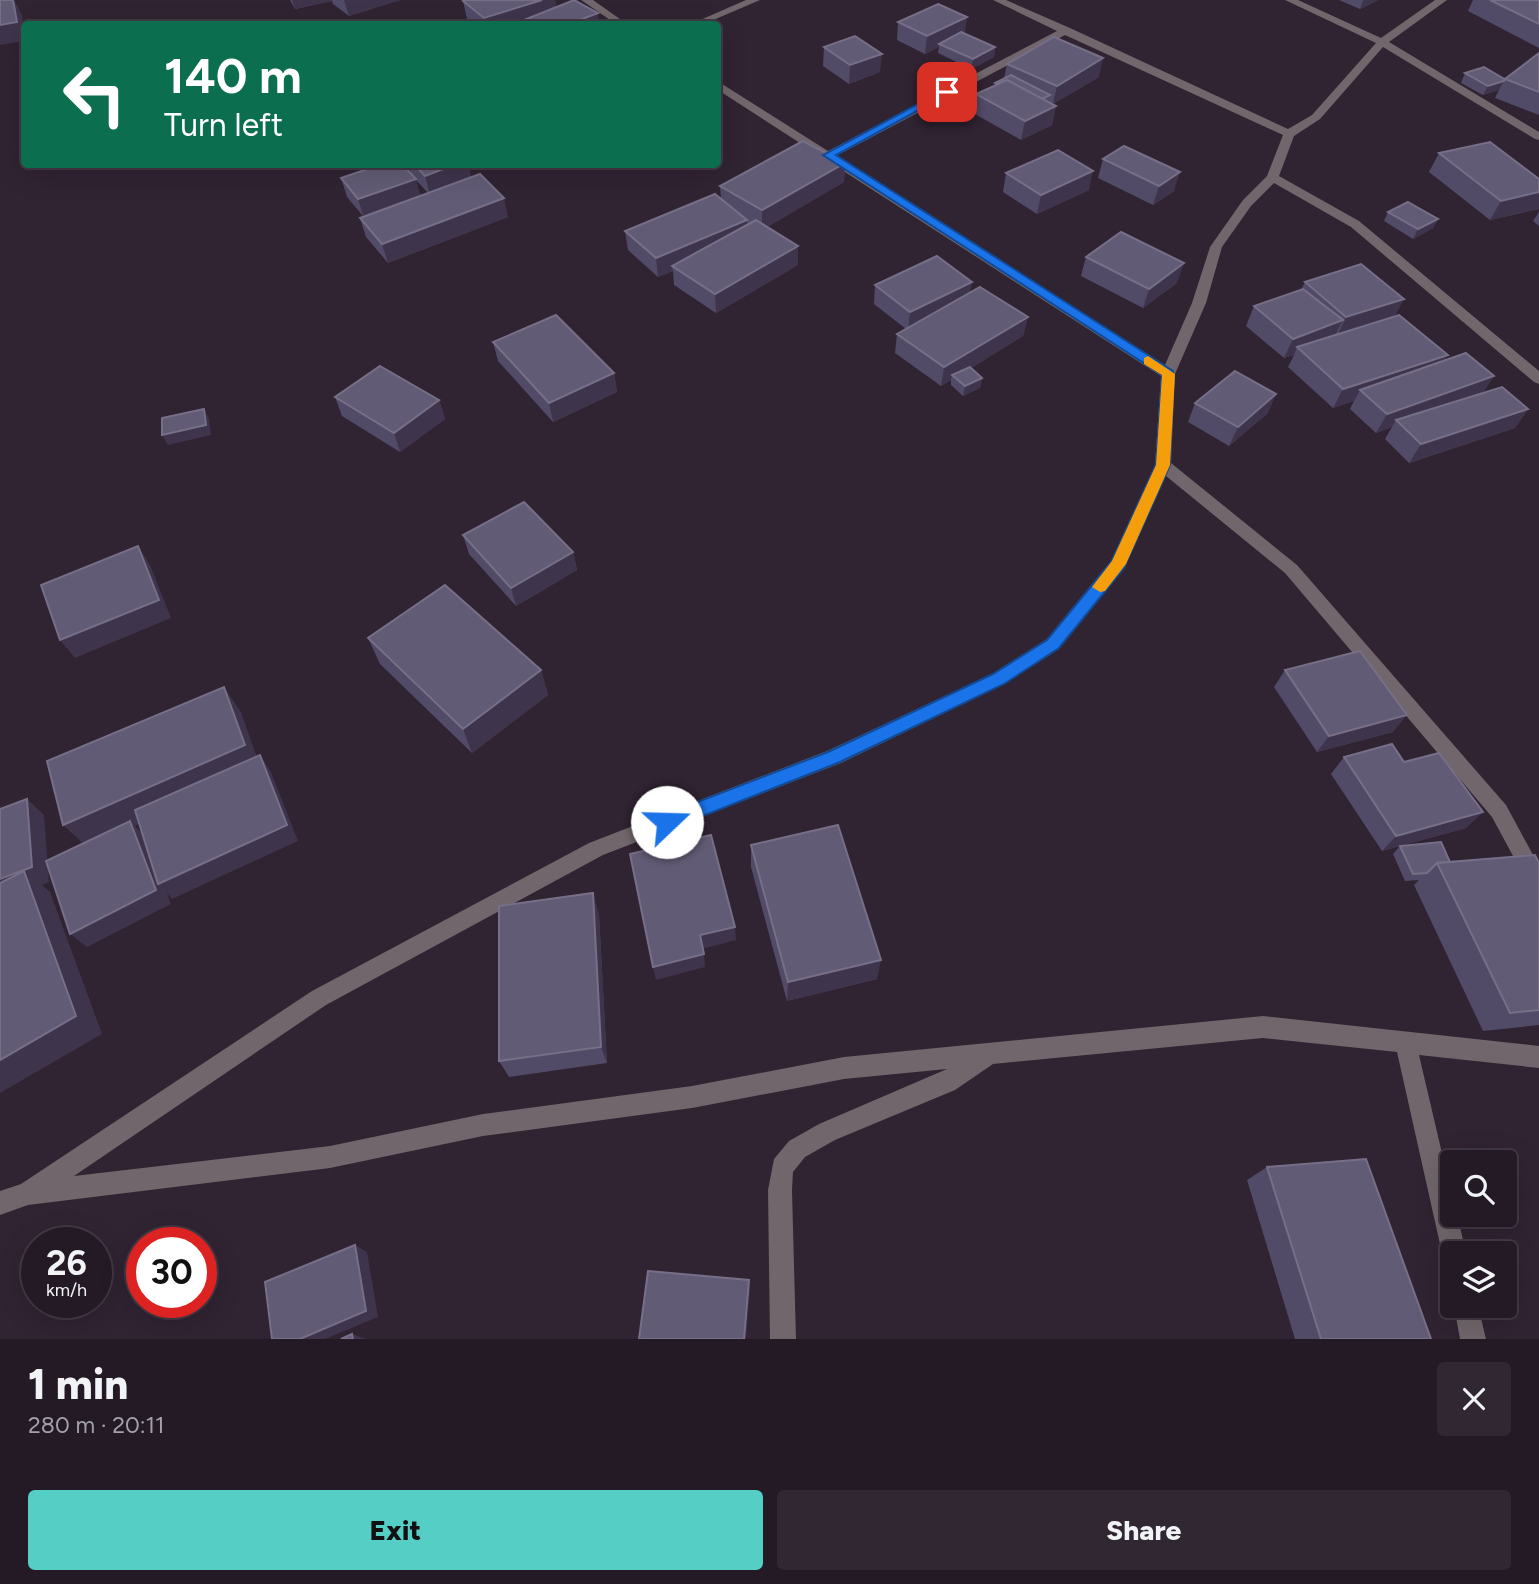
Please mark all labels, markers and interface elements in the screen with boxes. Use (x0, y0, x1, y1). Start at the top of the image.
text: 140 m (164, 46, 302, 105)
icon: left (49, 49, 140, 140)
pin (917, 62, 977, 122)
icon: arrive (928, 73, 966, 111)
text: Turn left (164, 106, 283, 144)
position arrow (630, 785, 704, 859)
map controls (1440, 1150, 1517, 1318)
button: search (1440, 1150, 1517, 1227)
speed limit sign: 30 (126, 1227, 217, 1318)
button: layers (1440, 1241, 1517, 1318)
text: 26 (46, 1242, 87, 1284)
text: km/h (46, 1279, 87, 1301)
text: 1 min (28, 1359, 128, 1410)
button: close (1437, 1362, 1511, 1436)
text: 280 m · 20:11 (28, 1411, 165, 1439)
button: Exit (28, 1490, 763, 1570)
button: Share (777, 1490, 1511, 1570)

